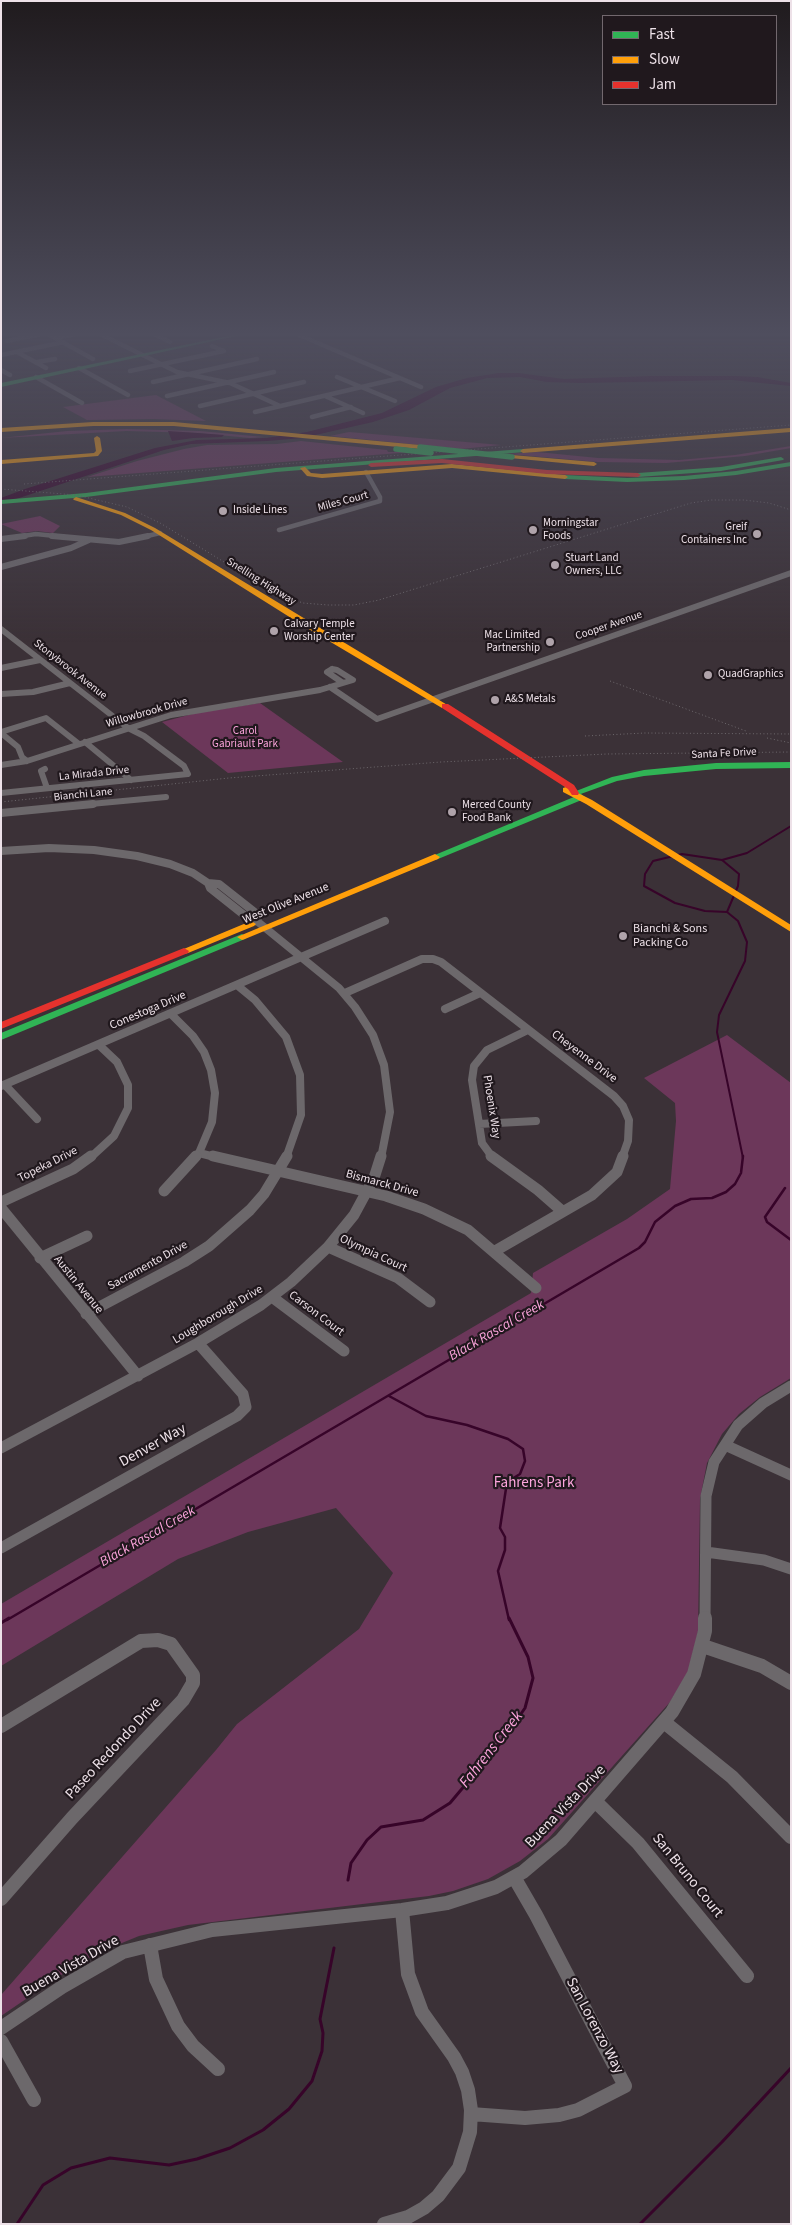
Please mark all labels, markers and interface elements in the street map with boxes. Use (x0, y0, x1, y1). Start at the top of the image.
legend (602, 15, 777, 105)
text: Fast (649, 24, 675, 45)
text: Slow (649, 49, 680, 70)
text: Jam (649, 74, 676, 95)
street label: Miles Court (316, 489, 370, 515)
place label: Inside Lines (233, 504, 287, 518)
marker: Inside Lines (217, 505, 229, 517)
place label: Morningstar Foods (543, 517, 598, 543)
place label: Greif Containers Inc (681, 521, 747, 547)
marker: Morningstar Foods (527, 524, 539, 536)
marker: Greif Containers Inc (751, 528, 763, 540)
place label: Stuart Land Owners, LLC (565, 552, 622, 578)
street label: Snelling Highway (224, 555, 298, 609)
marker: Stuart Land Owners, LLC (549, 559, 561, 571)
street label: Cooper Avenue (574, 608, 644, 644)
place label: Calvary Temple Worship Center (284, 618, 355, 644)
marker: Calvary Temple Worship Center (268, 625, 280, 637)
place label: Mac Limited Partnership (484, 629, 540, 655)
marker: Mac Limited Partnership (544, 636, 556, 648)
street label: Stonybrook Avenue (31, 637, 109, 703)
place label: QuadGraphics (718, 668, 783, 682)
marker: QuadGraphics (702, 669, 714, 681)
place label: A&S Metals (505, 693, 556, 707)
marker: A&S Metals (489, 694, 501, 706)
street label: Willowbrook Drive (105, 695, 189, 731)
park label: Carol Gabriault Park (212, 725, 278, 751)
street label: Santa Fe Drive (691, 746, 757, 762)
street label: La Mirada Drive (58, 764, 130, 784)
street label: Bianchi Lane (53, 785, 113, 805)
place label: Merced County Food Bank (462, 799, 531, 825)
marker: Merced County Food Bank (446, 806, 458, 818)
street label: West Olive Avenue (241, 880, 331, 928)
place label: Bianchi & Sons Packing Co (633, 922, 707, 950)
marker: Bianchi & Sons Packing Co (617, 930, 629, 942)
street label: Conestoga Drive (108, 988, 188, 1034)
street label: Cheyenne Drive (548, 1028, 620, 1086)
street label: Phoenix Way (479, 1074, 503, 1140)
street label: Topeka Drive (16, 1144, 80, 1186)
street label: Bismarck Drive (344, 1167, 420, 1201)
street label: Olympia Court (337, 1232, 409, 1276)
street label: Sacramento Drive (106, 1238, 190, 1294)
street label: Austin Avenue (50, 1253, 106, 1317)
street label: Loughborough Drive (170, 1282, 266, 1348)
street label: Carson Court (285, 1289, 347, 1339)
water label: Black Rascal Creek (446, 1297, 548, 1365)
street label: Denver Way (116, 1420, 190, 1472)
park label: Fahrens Park (494, 1475, 574, 1493)
water label: Black Rascal Creek (97, 1503, 199, 1571)
street label: Paseo Redondo Drive (62, 1694, 166, 1804)
water label: Fahrens Creek (456, 1708, 528, 1792)
street label: Buena Vista Drive (522, 1762, 610, 1852)
street label: San Bruno Court (647, 1830, 727, 1922)
street label: Buena Vista Drive (20, 1932, 122, 2002)
street label: San Lorenzo Way (561, 1975, 627, 2077)

